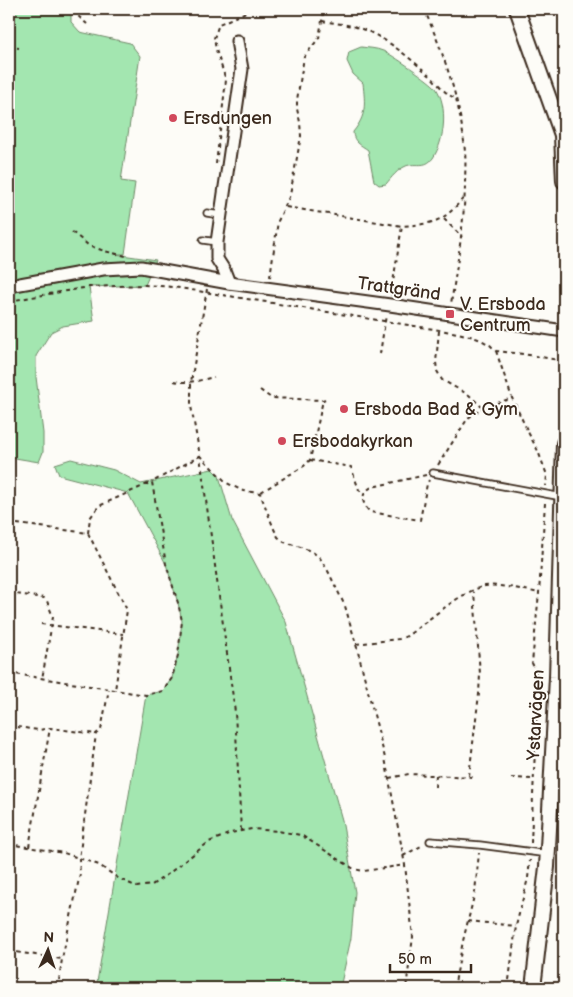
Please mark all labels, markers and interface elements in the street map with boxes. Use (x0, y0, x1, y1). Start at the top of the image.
place label: Ersdungen (183, 108, 272, 129)
marker: Ersdungen (167, 112, 179, 124)
street label: Trattgränd (356, 273, 442, 305)
place label: V. Ersboda Centrum (460, 294, 546, 336)
marker: V. Ersboda Centrum (444, 308, 456, 320)
place label: Ersboda Bad & Gym (354, 399, 518, 420)
marker: Ersboda Bad & Gym (338, 403, 350, 415)
place label: Ersbodakyrkan (292, 431, 413, 452)
marker: Ersbodakyrkan (276, 435, 288, 447)
street label: Ystarvägen (523, 669, 549, 762)
north arrow (22, 924, 72, 974)
text: N (43, 929, 54, 946)
scale bar (390, 942, 472, 974)
text: 50 m (398, 950, 432, 969)

